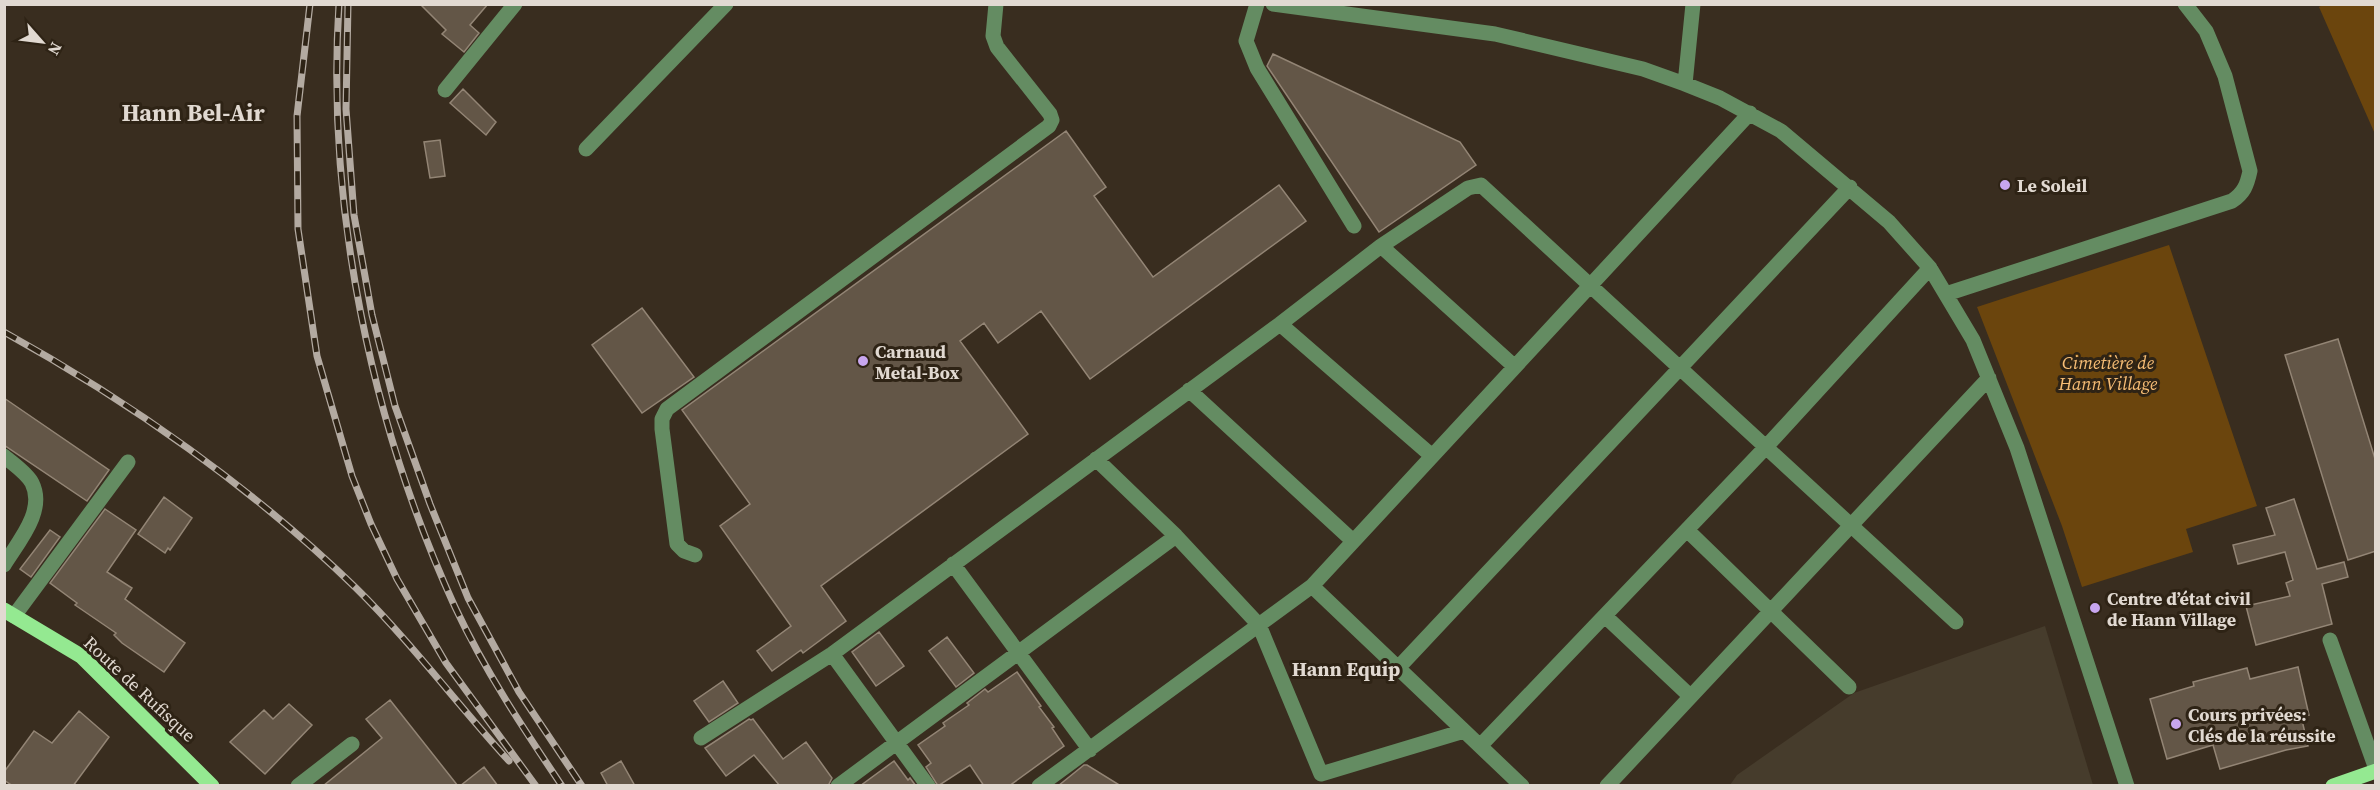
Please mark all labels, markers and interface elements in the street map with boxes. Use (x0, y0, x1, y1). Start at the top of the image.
north arrow (12, 12, 72, 72)
text: N (43, 39, 68, 60)
district label: Hann Bel-Air (121, 96, 265, 129)
place label: Le Soleil (2017, 173, 2087, 198)
marker: Le Soleil (1998, 178, 2012, 192)
place label: Carnaud Metal-Box (875, 339, 959, 385)
park label: Cimetière de Hann Village (2058, 350, 2158, 396)
marker: Carnaud Metal-Box (856, 354, 870, 368)
place label: Centre d’état civil de Hann Village (2107, 586, 2251, 632)
marker: Centre d’état civil de Hann Village (2088, 601, 2102, 615)
street label: Route de Rufisque (79, 630, 201, 748)
district label: Hann Equip (1292, 655, 1400, 683)
place label: Cours privées: Clés de la réussite (2188, 702, 2336, 748)
marker: Cours privées: Clés de la réussite (2169, 717, 2183, 731)

